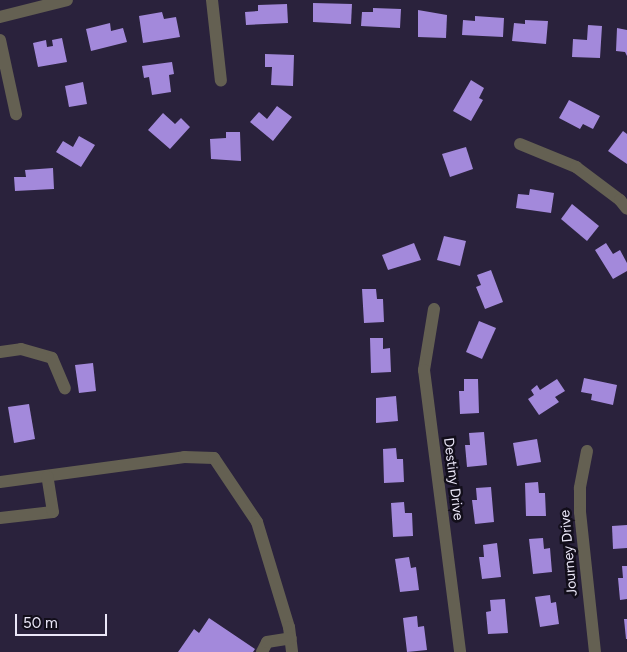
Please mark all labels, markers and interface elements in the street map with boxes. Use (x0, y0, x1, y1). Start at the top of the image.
street label: Destiny Drive (440, 437, 466, 521)
street label: Journey Drive (557, 509, 581, 597)
scale bar (18, 604, 110, 636)
text: 50 m (23, 614, 58, 632)

